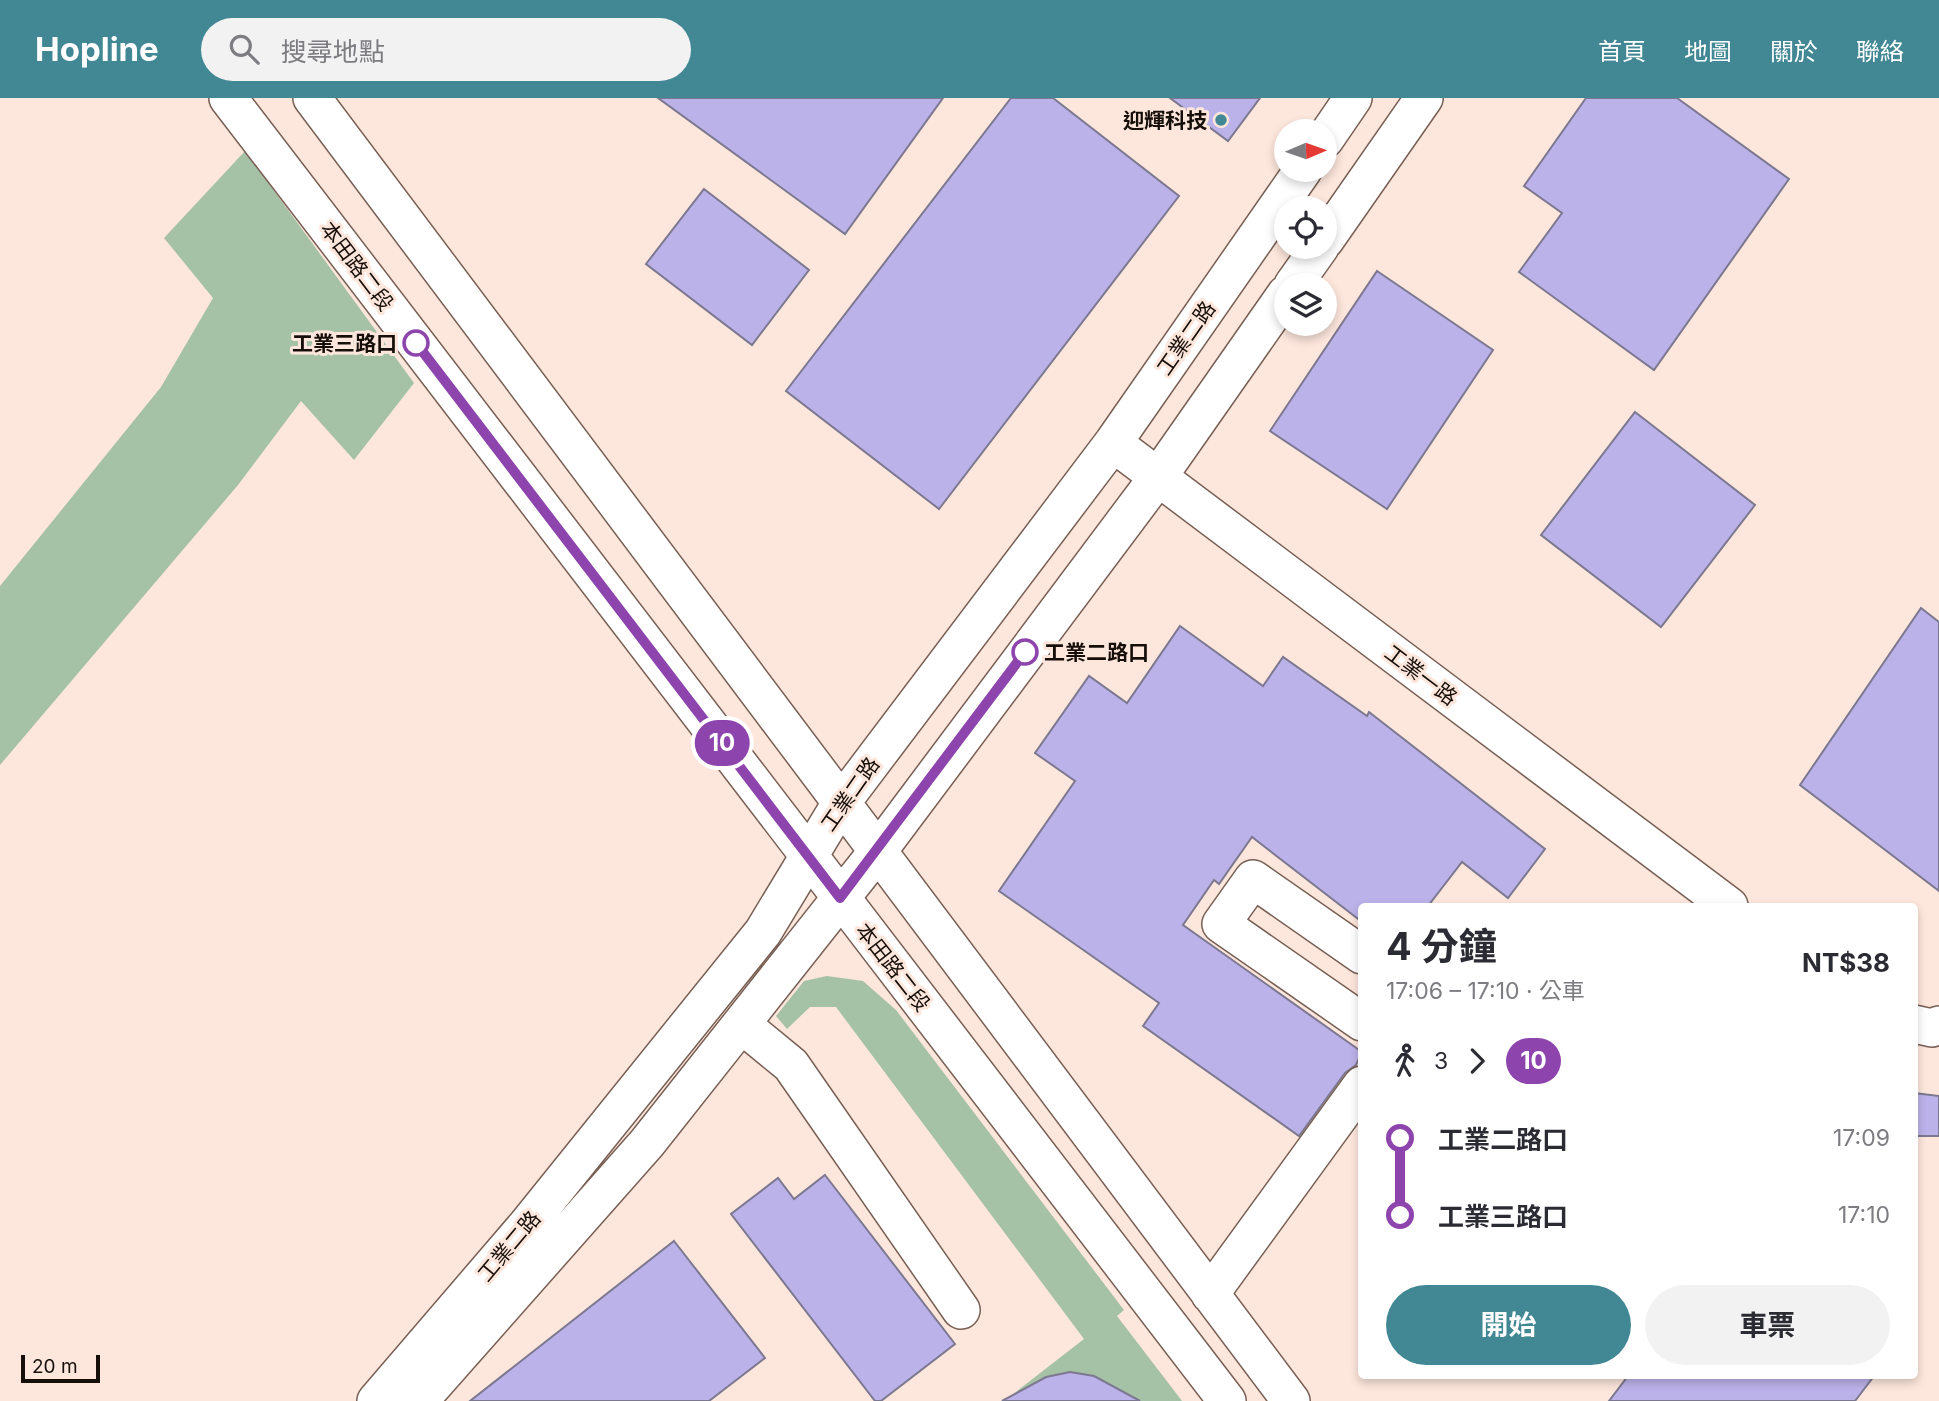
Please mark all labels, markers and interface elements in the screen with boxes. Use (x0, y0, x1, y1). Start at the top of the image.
search box (201, 18, 691, 81)
text: Hopline (35, 29, 159, 69)
icon: search (225, 30, 263, 68)
text: 搜尋地點 (281, 36, 385, 67)
text: 首頁 (1598, 37, 1646, 66)
text: 地圖 (1684, 37, 1732, 66)
text: 關於 (1770, 37, 1818, 66)
text: 聯絡 (1856, 37, 1904, 66)
place label: 迎輝科技 (1123, 108, 1207, 133)
marker: 迎輝科技 (1213, 112, 1229, 128)
north arrow (1274, 119, 1337, 182)
map controls (1274, 119, 1337, 336)
button: locate (1274, 196, 1337, 259)
street label: 本田路二段 (315, 217, 399, 315)
button: layers (1274, 273, 1337, 336)
street label: 工業二路 (1152, 296, 1220, 380)
marker: 工業三路口 (403, 330, 429, 356)
place label: 工業三路口 (292, 331, 397, 356)
marker: 工業二路口 (1012, 639, 1038, 665)
place label: 工業二路口 (1044, 640, 1149, 665)
street label: 工業一路 (1380, 640, 1462, 710)
line badge: 10 (690, 720, 754, 766)
text: 10 (709, 728, 735, 757)
street label: 工業二路 (816, 752, 884, 836)
street label: 本田路二段 (851, 918, 935, 1016)
text: 4 分鐘 (1386, 923, 1497, 969)
text: NT$38 (1802, 947, 1890, 978)
text: 17:06 – 17:10 · 公車 (1386, 977, 1585, 1005)
icon: walk (1386, 1042, 1424, 1080)
icon: forward (1458, 1042, 1496, 1080)
text: 10 (1520, 1046, 1547, 1075)
text: 3 (1434, 1047, 1448, 1075)
text: 工業二路口 (1438, 1124, 1568, 1155)
text: 17:09 (1833, 1124, 1890, 1152)
text: 工業三路口 (1438, 1201, 1568, 1232)
text: 17:10 (1838, 1201, 1890, 1229)
street label: 工業二路 (472, 1206, 546, 1286)
button: 開始 (1386, 1285, 1631, 1365)
button: 車票 (1645, 1285, 1890, 1365)
scale bar (21, 1352, 100, 1384)
text: 20 m (32, 1355, 78, 1378)

